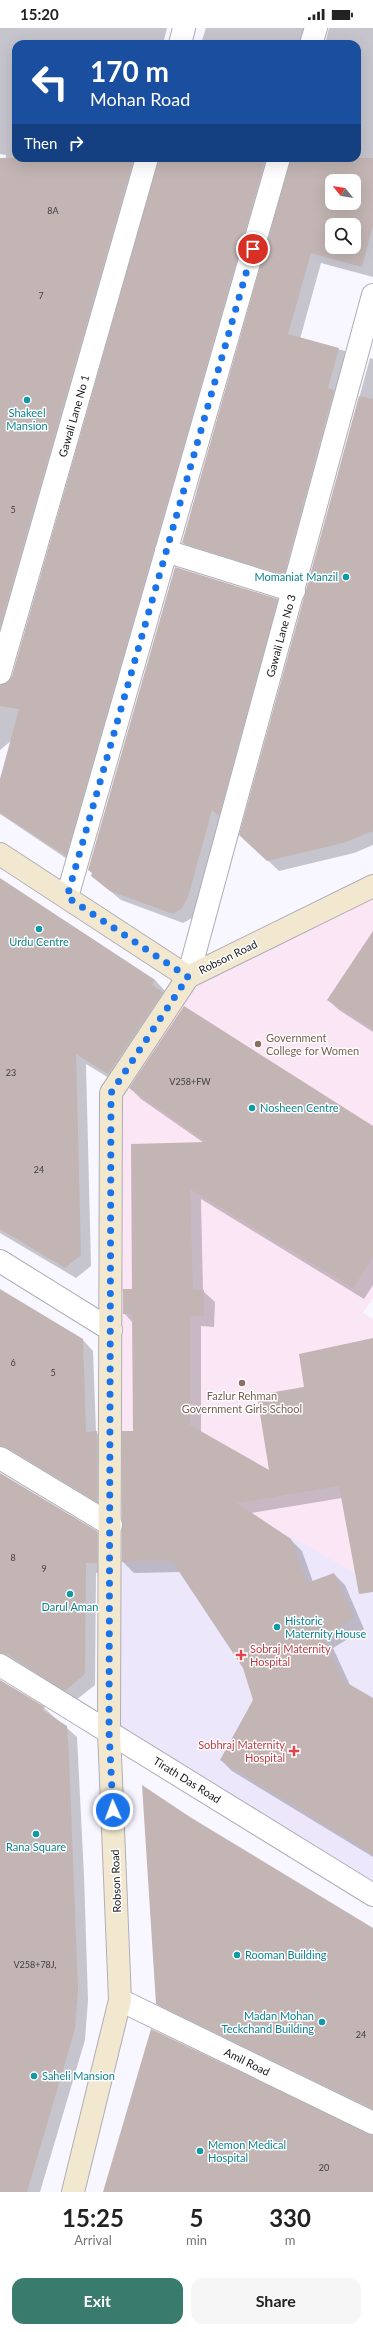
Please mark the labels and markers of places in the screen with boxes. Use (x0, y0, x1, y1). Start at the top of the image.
pin (236, 232, 270, 266)
marker: Shakeel Mansion (22, 395, 32, 405)
place label: Shakeel Mansion (6, 406, 48, 432)
place label: Momaniat Manzil (254, 570, 338, 583)
marker: Momaniat Manzil (341, 572, 351, 582)
marker: Urdu Centre (34, 924, 44, 934)
place label: Urdu Centre (9, 935, 69, 948)
place label: Government College for Women (266, 1031, 359, 1057)
marker: Government College for Women (253, 1039, 263, 1049)
place label: Nosheen Centre (260, 1101, 339, 1114)
marker: Nosheen Centre (247, 1103, 257, 1113)
marker: Fazlur Rehman Government Girls School (237, 1378, 247, 1388)
place label: Fazlur Rehman Government Girls School (182, 1389, 302, 1415)
marker: Darul Aman (65, 1589, 75, 1599)
place label: Darul Aman (42, 1600, 98, 1613)
place label: Historic Maternity House (285, 1614, 366, 1640)
marker: Historic Maternity House (272, 1622, 282, 1632)
place label: Sobraj Maternity Hospital (250, 1642, 331, 1668)
marker: Sobraj Maternity Hospital (235, 1649, 247, 1661)
place label: Sobhraj Maternity Hospital (198, 1738, 285, 1764)
marker: Sobhraj Maternity Hospital (288, 1745, 300, 1757)
marker: Rana Square (31, 1829, 41, 1839)
place label: Rana Square (6, 1840, 66, 1853)
place label: Rooman Building (245, 1948, 327, 1961)
marker: Rooman Building (232, 1950, 242, 1960)
place label: Madan Mohan Teckchand Building (222, 2009, 314, 2035)
marker: Madan Mohan Teckchand Building (317, 2017, 327, 2027)
place label: Saheli Mansion (42, 2069, 115, 2082)
marker: Saheli Mansion (29, 2071, 39, 2081)
place label: Memon Medical Hospital (208, 2138, 286, 2164)
marker: Memon Medical Hospital (195, 2146, 205, 2156)

